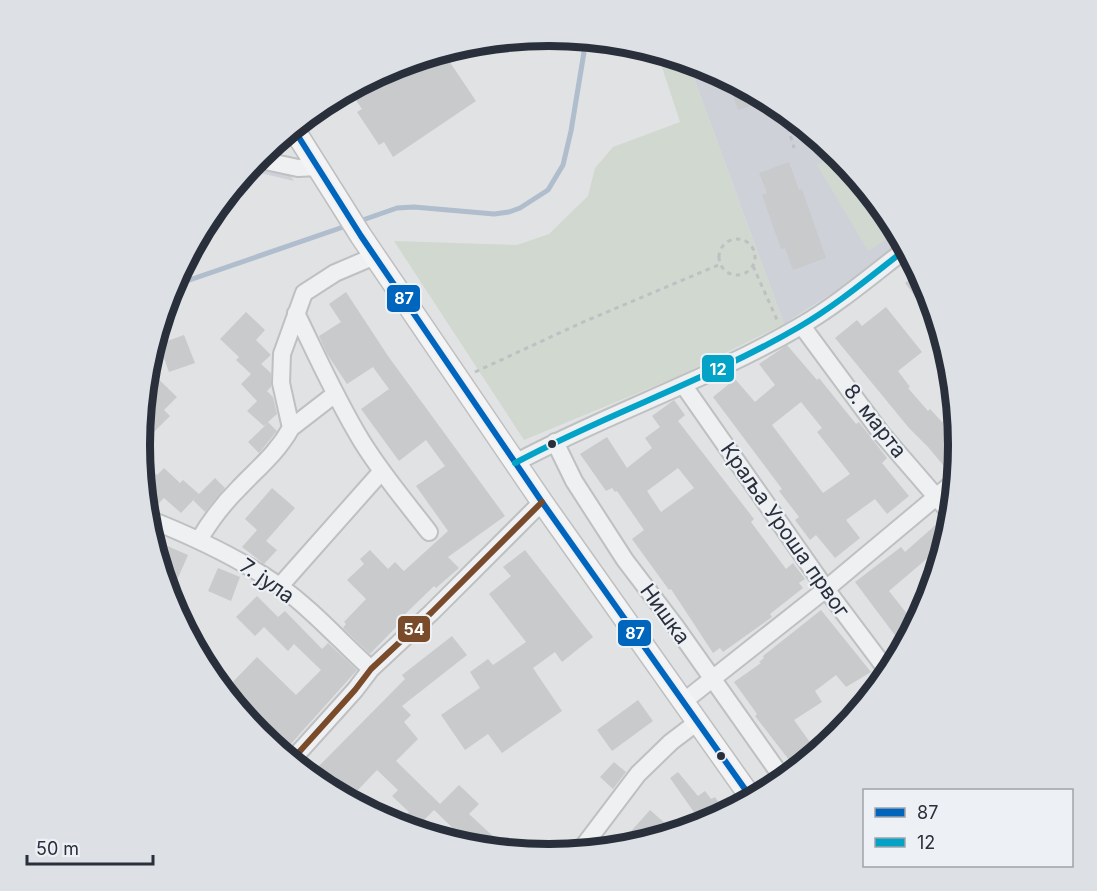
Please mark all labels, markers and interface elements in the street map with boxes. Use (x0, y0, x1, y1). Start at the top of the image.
line badge: 87 (386, 284, 421, 313)
text: 87 (394, 288, 414, 308)
line badge: 12 (701, 354, 735, 383)
text: 12 (710, 359, 726, 379)
street label: 8. марта (839, 379, 912, 463)
street label: Краља Уроша првог (716, 437, 855, 622)
unlabelled marker (546, 438, 558, 450)
street label: 7. јула (235, 553, 299, 608)
street label: Нишка (635, 579, 696, 649)
line badge: 54 (397, 615, 431, 643)
text: 54 (403, 619, 425, 639)
line badge: 87 (617, 619, 652, 647)
text: 87 (625, 623, 645, 643)
unlabelled marker (715, 750, 727, 762)
legend (863, 789, 1073, 867)
text: 87 (917, 802, 938, 823)
scale bar (27, 828, 153, 866)
text: 12 (917, 832, 935, 853)
text: 50 m (36, 838, 79, 859)

